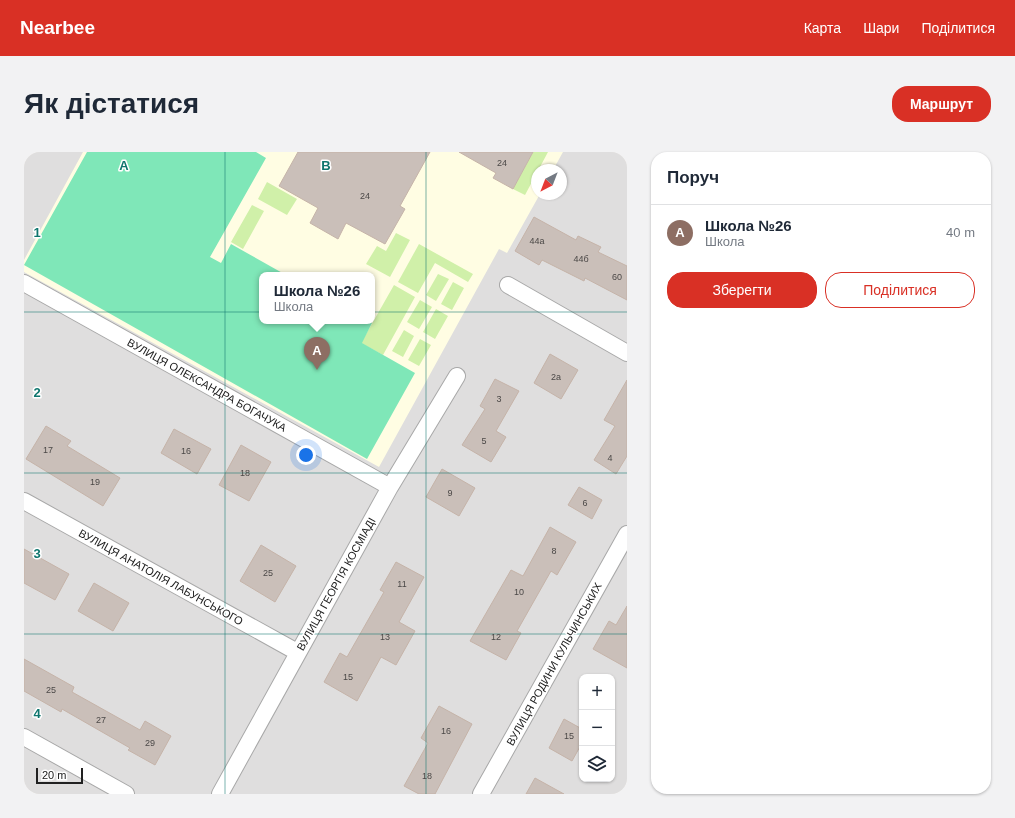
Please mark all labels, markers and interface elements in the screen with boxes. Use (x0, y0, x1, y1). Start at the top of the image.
text: Nearbee (20, 17, 95, 38)
text: Карта (804, 20, 841, 36)
text: Шари (863, 20, 899, 36)
text: Поділитися (921, 20, 995, 36)
button: Маршрут (892, 86, 991, 122)
text: Як дістатися (24, 88, 199, 119)
text: A (119, 158, 129, 173)
text: B (321, 158, 331, 173)
house number: 24 (497, 158, 507, 168)
north arrow (531, 164, 567, 200)
text: Поруч (667, 168, 719, 187)
house number: 24 (360, 191, 370, 201)
text: Школа №26 (705, 217, 792, 234)
text: 1 (33, 225, 41, 240)
text: A (675, 225, 685, 240)
text: 40 m (946, 225, 975, 240)
text: Школа (705, 234, 745, 249)
house number: 44а (529, 236, 545, 246)
house number: 44б (573, 254, 589, 264)
popup (259, 272, 375, 324)
house number: 60 (612, 272, 622, 282)
button: Зберегти (667, 272, 817, 308)
button: Поділитися (825, 272, 975, 308)
text: Школа №26 (274, 282, 360, 299)
text: Школа (274, 299, 313, 314)
street label: ВУЛИЦЯ ОЛЕКСАНДРА БОГАЧУКА (125, 336, 289, 434)
pin: A (304, 337, 330, 370)
house number: 2а (551, 372, 561, 382)
text: 2 (33, 385, 41, 400)
house number: 3 (496, 394, 502, 404)
house number: 5 (481, 436, 487, 446)
house number: 17 (43, 445, 53, 455)
your location (296, 445, 316, 465)
house number: 16 (181, 446, 191, 456)
house number: 4 (607, 453, 613, 463)
house number: 18 (240, 468, 250, 478)
house number: 19 (90, 477, 100, 487)
house number: 9 (447, 488, 453, 498)
house number: 6 (582, 498, 588, 508)
street label: ВУЛИЦЯ ГЕОРГІЯ КОСМІАДІ (294, 515, 378, 653)
street label: ВУЛИЦЯ АНАТОЛІЯ ЛАБУНСЬКОГО (77, 527, 246, 628)
text: 3 (33, 546, 41, 561)
house number: 8 (551, 546, 557, 556)
house number: 25 (263, 568, 273, 578)
house number: 11 (397, 579, 407, 589)
street label: ВУЛИЦЯ РОДИНИ КУЛЬЧИНСЬКИХ (504, 580, 604, 747)
house number: 10 (514, 587, 524, 597)
house number: 13 (380, 632, 390, 642)
house number: 12 (491, 632, 501, 642)
house number: 15 (343, 672, 353, 682)
map controls (579, 674, 615, 782)
button: + (579, 674, 615, 710)
house number: 25 (46, 685, 56, 695)
text: 4 (33, 706, 41, 721)
button: − (579, 710, 615, 746)
house number: 27 (96, 715, 106, 725)
house number: 16 (441, 726, 451, 736)
house number: 15 (564, 731, 574, 741)
house number: 29 (145, 738, 155, 748)
button: layers (579, 746, 615, 782)
scale bar (36, 766, 83, 785)
text: 20 m (42, 769, 66, 781)
house number: 18 (422, 771, 432, 781)

